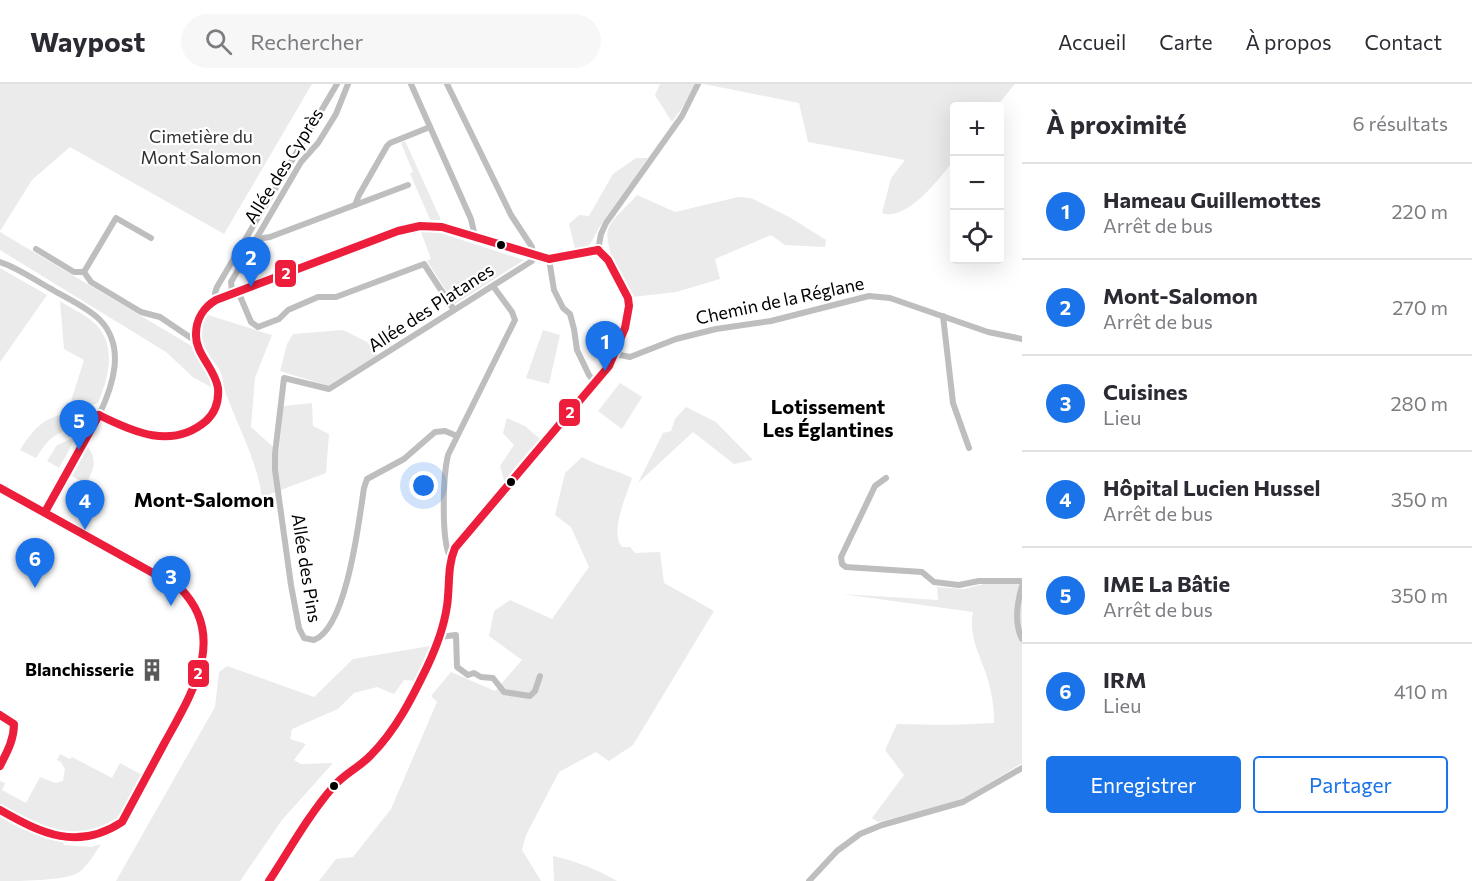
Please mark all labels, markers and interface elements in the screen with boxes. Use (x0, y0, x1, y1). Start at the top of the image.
search box (181, 14, 601, 68)
text: Waypost (30, 24, 145, 58)
icon: search (202, 25, 235, 58)
text: Rechercher (250, 28, 363, 55)
text: Accueil (1058, 29, 1126, 54)
text: Carte (1159, 29, 1213, 54)
text: À propos (1246, 29, 1331, 54)
text: Contact (1364, 29, 1442, 54)
map controls (950, 102, 1004, 264)
button: + (950, 102, 1004, 156)
street label: Allée des Cyprès (239, 104, 327, 227)
text: À proximité (1046, 108, 1187, 139)
text: 6 résultats (1353, 111, 1448, 135)
park label: Cimetière du Mont Salomon (140, 125, 262, 168)
button: − (950, 156, 1004, 210)
text: Hameau Guillemottes (1103, 186, 1321, 213)
text: 1 (1061, 199, 1070, 223)
text: 220 m (1392, 199, 1448, 223)
button: locate (950, 210, 1004, 264)
text: Arrêt de bus (1103, 213, 1213, 237)
pin: 2 (232, 238, 270, 287)
unlabelled marker (495, 239, 507, 251)
street label: Allée des Platanes (363, 258, 498, 356)
line badge: 2 (274, 259, 297, 288)
text: 2 (281, 263, 291, 282)
street label: Chemin de la Réglane (694, 271, 866, 329)
text: Mont-Salomon (1103, 282, 1258, 309)
text: 2 (1060, 295, 1071, 319)
text: 270 m (1392, 295, 1448, 319)
text: Arrêt de bus (1103, 309, 1213, 333)
pin: 1 (586, 322, 624, 371)
text: Cuisines (1103, 378, 1188, 405)
text: 3 (1060, 391, 1071, 415)
text: 280 m (1390, 391, 1448, 415)
district label: Lotissement Les Églantines (762, 394, 894, 441)
line badge: 2 (558, 398, 581, 427)
pin: 5 (60, 400, 98, 450)
text: 2 (565, 402, 575, 421)
text: Lieu (1103, 405, 1141, 429)
your location (409, 471, 438, 500)
text: Hôpital Lucien Hussel (1103, 474, 1321, 501)
unlabelled marker (505, 476, 517, 488)
pin: 4 (66, 480, 104, 530)
district label: Mont-Salomon (134, 487, 274, 511)
text: 4 (1059, 487, 1072, 511)
text: 350 m (1391, 487, 1448, 511)
text: Arrêt de bus (1103, 501, 1213, 525)
street label: Allée des Pins (288, 512, 326, 624)
pin: 6 (15, 538, 54, 588)
pin: 3 (152, 556, 190, 606)
text: IME La Bâtie (1103, 570, 1230, 597)
text: 5 (1060, 583, 1071, 607)
text: 350 m (1391, 583, 1448, 607)
text: Arrêt de bus (1103, 597, 1213, 621)
building icon: Blanchisserie (139, 657, 165, 683)
place label: Blanchisserie (25, 658, 134, 680)
line badge: 2 (187, 659, 210, 688)
text: 2 (193, 663, 203, 682)
text: IRM (1103, 666, 1146, 693)
text: 6 (1059, 679, 1072, 703)
text: 410 m (1394, 679, 1448, 703)
text: Lieu (1103, 693, 1141, 717)
button: Enregistrer (1046, 756, 1241, 813)
button: Partager (1253, 756, 1448, 813)
unlabelled marker (328, 780, 340, 792)

